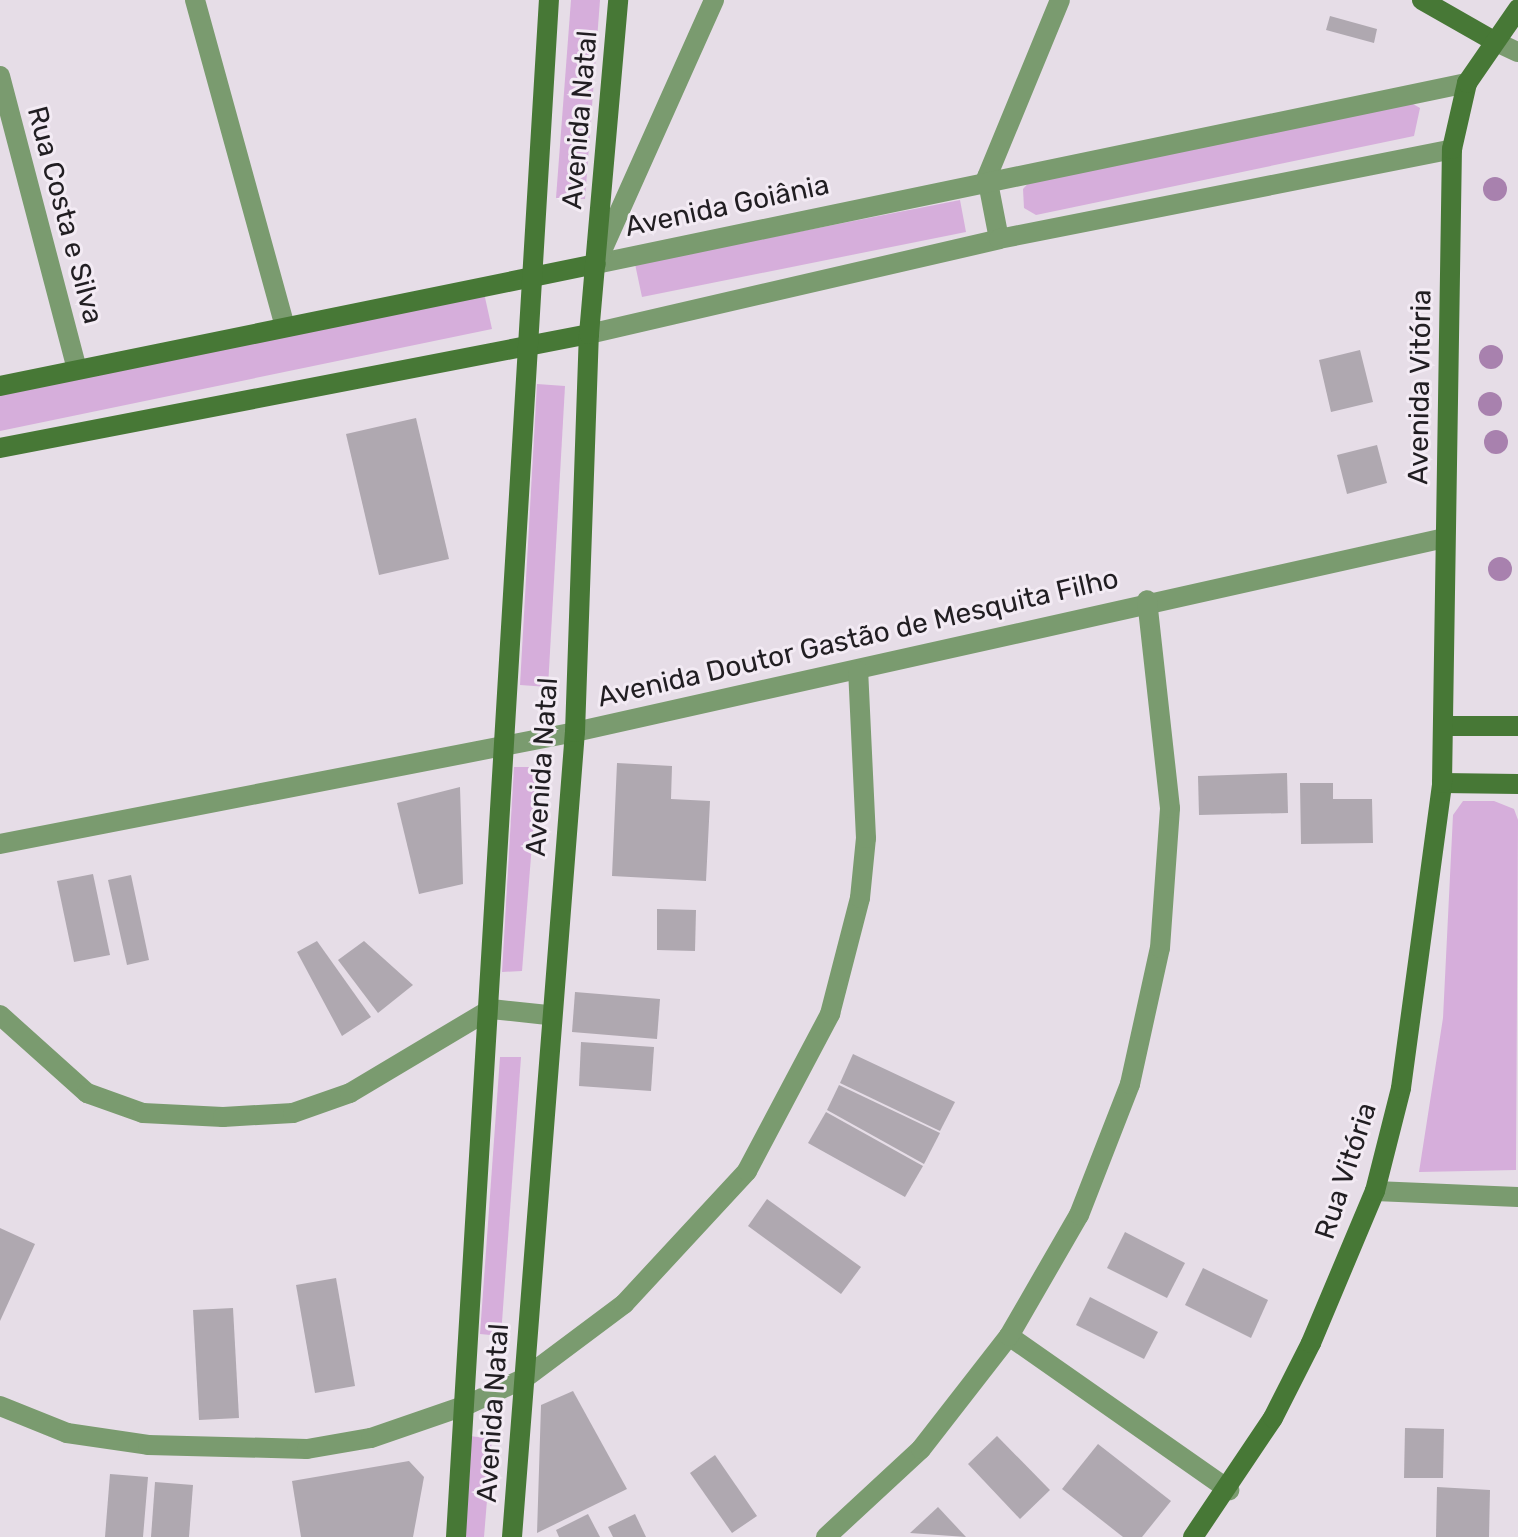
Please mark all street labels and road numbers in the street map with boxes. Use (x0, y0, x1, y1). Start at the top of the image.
street label: Avenida Natal (555, 29, 605, 211)
street label: Rua Costa e Silva (20, 103, 110, 327)
street label: Avenida Goiânia (622, 168, 832, 244)
street label: Avenida Vitória (1401, 289, 1439, 485)
street label: Avenida Doutor Gastão de Mesquita Filho (594, 562, 1122, 714)
street label: Avenida Natal (519, 676, 565, 858)
street label: Rua Vitória (1308, 1098, 1384, 1244)
street label: Avenida Natal (470, 1322, 516, 1504)

